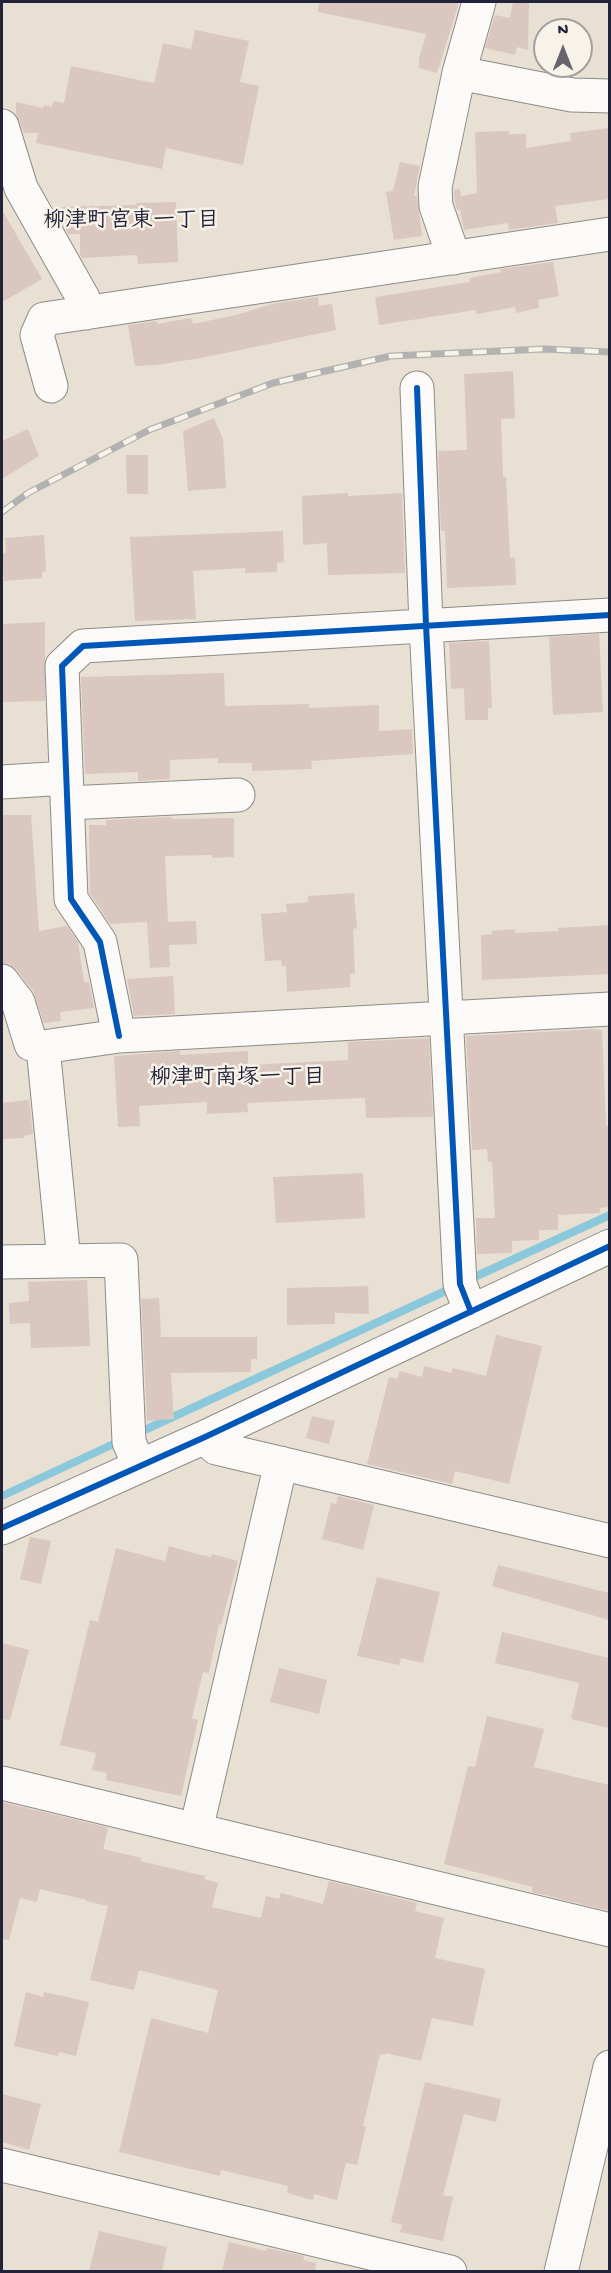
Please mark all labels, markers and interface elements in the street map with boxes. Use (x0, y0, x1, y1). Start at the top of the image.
north arrow (533, 18, 593, 78)
text: N (558, 22, 568, 41)
district label: 柳津町宮東一丁目 (43, 210, 219, 236)
district label: 柳津町南塚一丁目 (149, 1067, 325, 1093)

